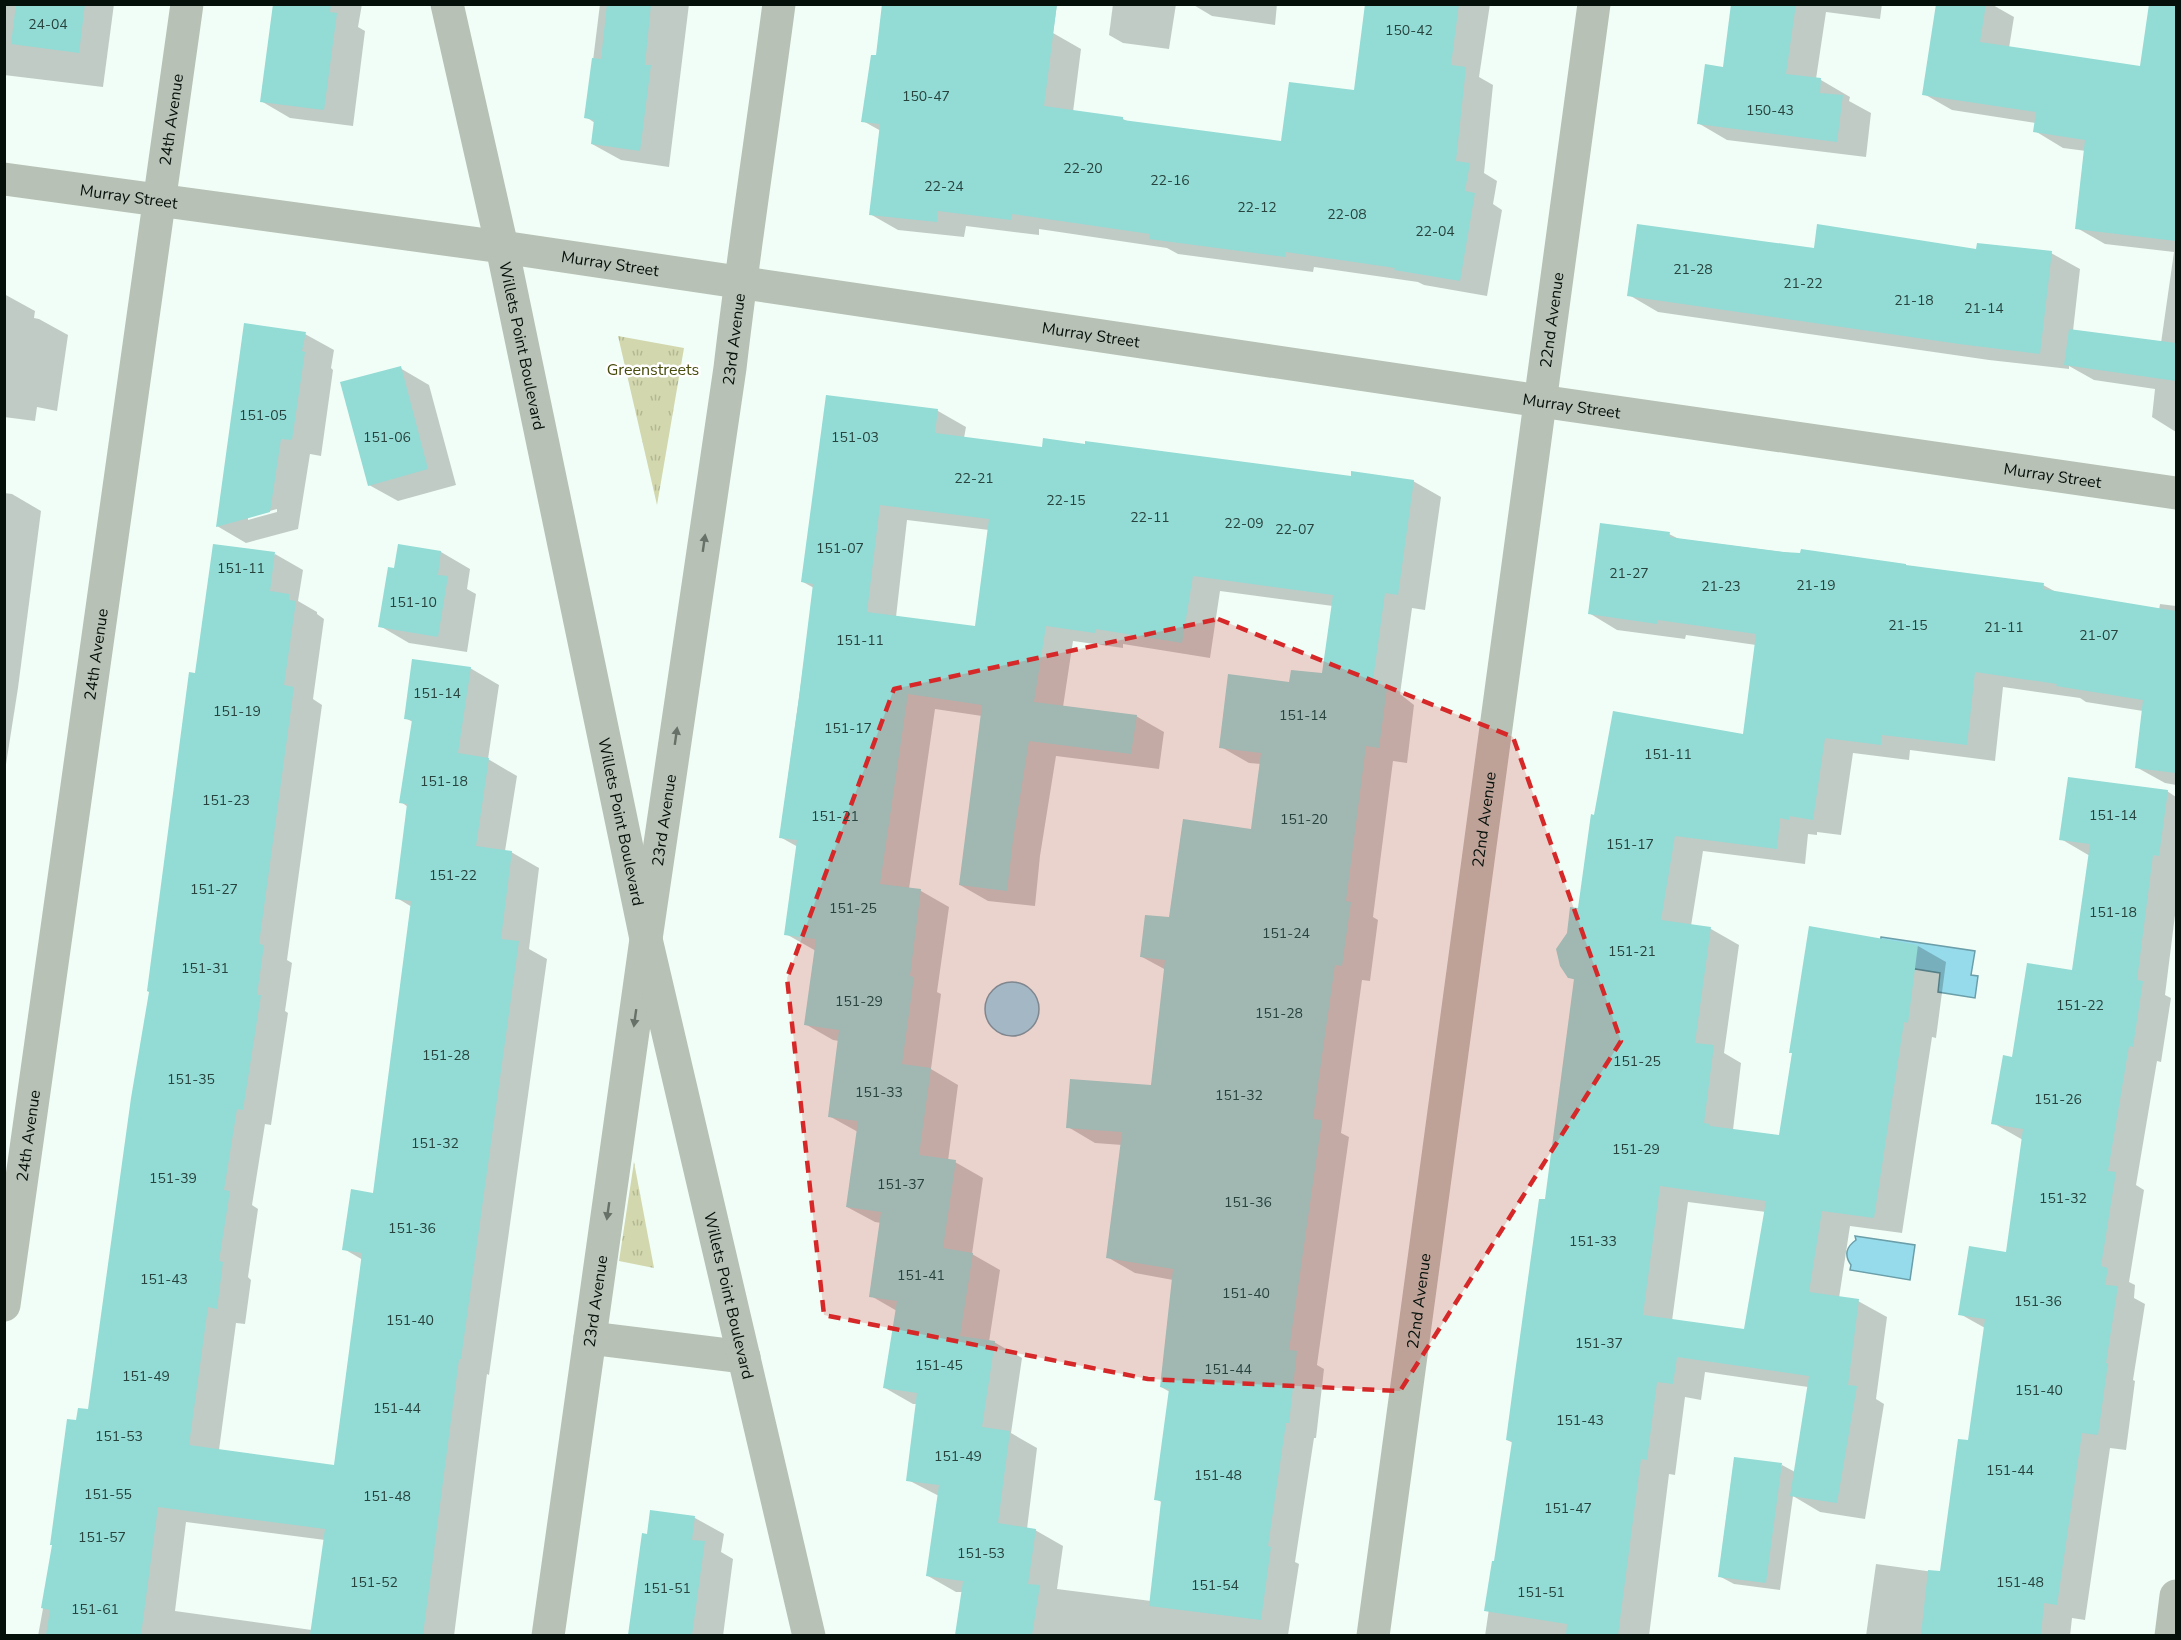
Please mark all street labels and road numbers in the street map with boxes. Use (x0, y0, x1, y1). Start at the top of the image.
street label: 24th Avenue (154, 72, 189, 167)
street label: Murray Street (78, 179, 179, 215)
street label: Murray Street (560, 246, 661, 282)
street label: Willets Point Boulevard (493, 260, 550, 432)
street label: 22nd Avenue (1535, 271, 1570, 369)
street label: 23rd Avenue (718, 292, 751, 387)
street label: Murray Street (1040, 317, 1142, 354)
street label: Murray Street (1521, 389, 1622, 425)
street label: Murray Street (2002, 458, 2103, 494)
street label: 24th Avenue (79, 607, 114, 702)
street label: Willets Point Boulevard (592, 736, 649, 908)
street label: 22nd Avenue (1467, 770, 1502, 869)
street label: 23rd Avenue (647, 773, 682, 868)
street label: 24th Avenue (11, 1088, 46, 1183)
street label: Willets Point Boulevard (698, 1210, 759, 1382)
street label: 22nd Avenue (1402, 1252, 1437, 1350)
street label: 23rd Avenue (579, 1254, 613, 1349)

